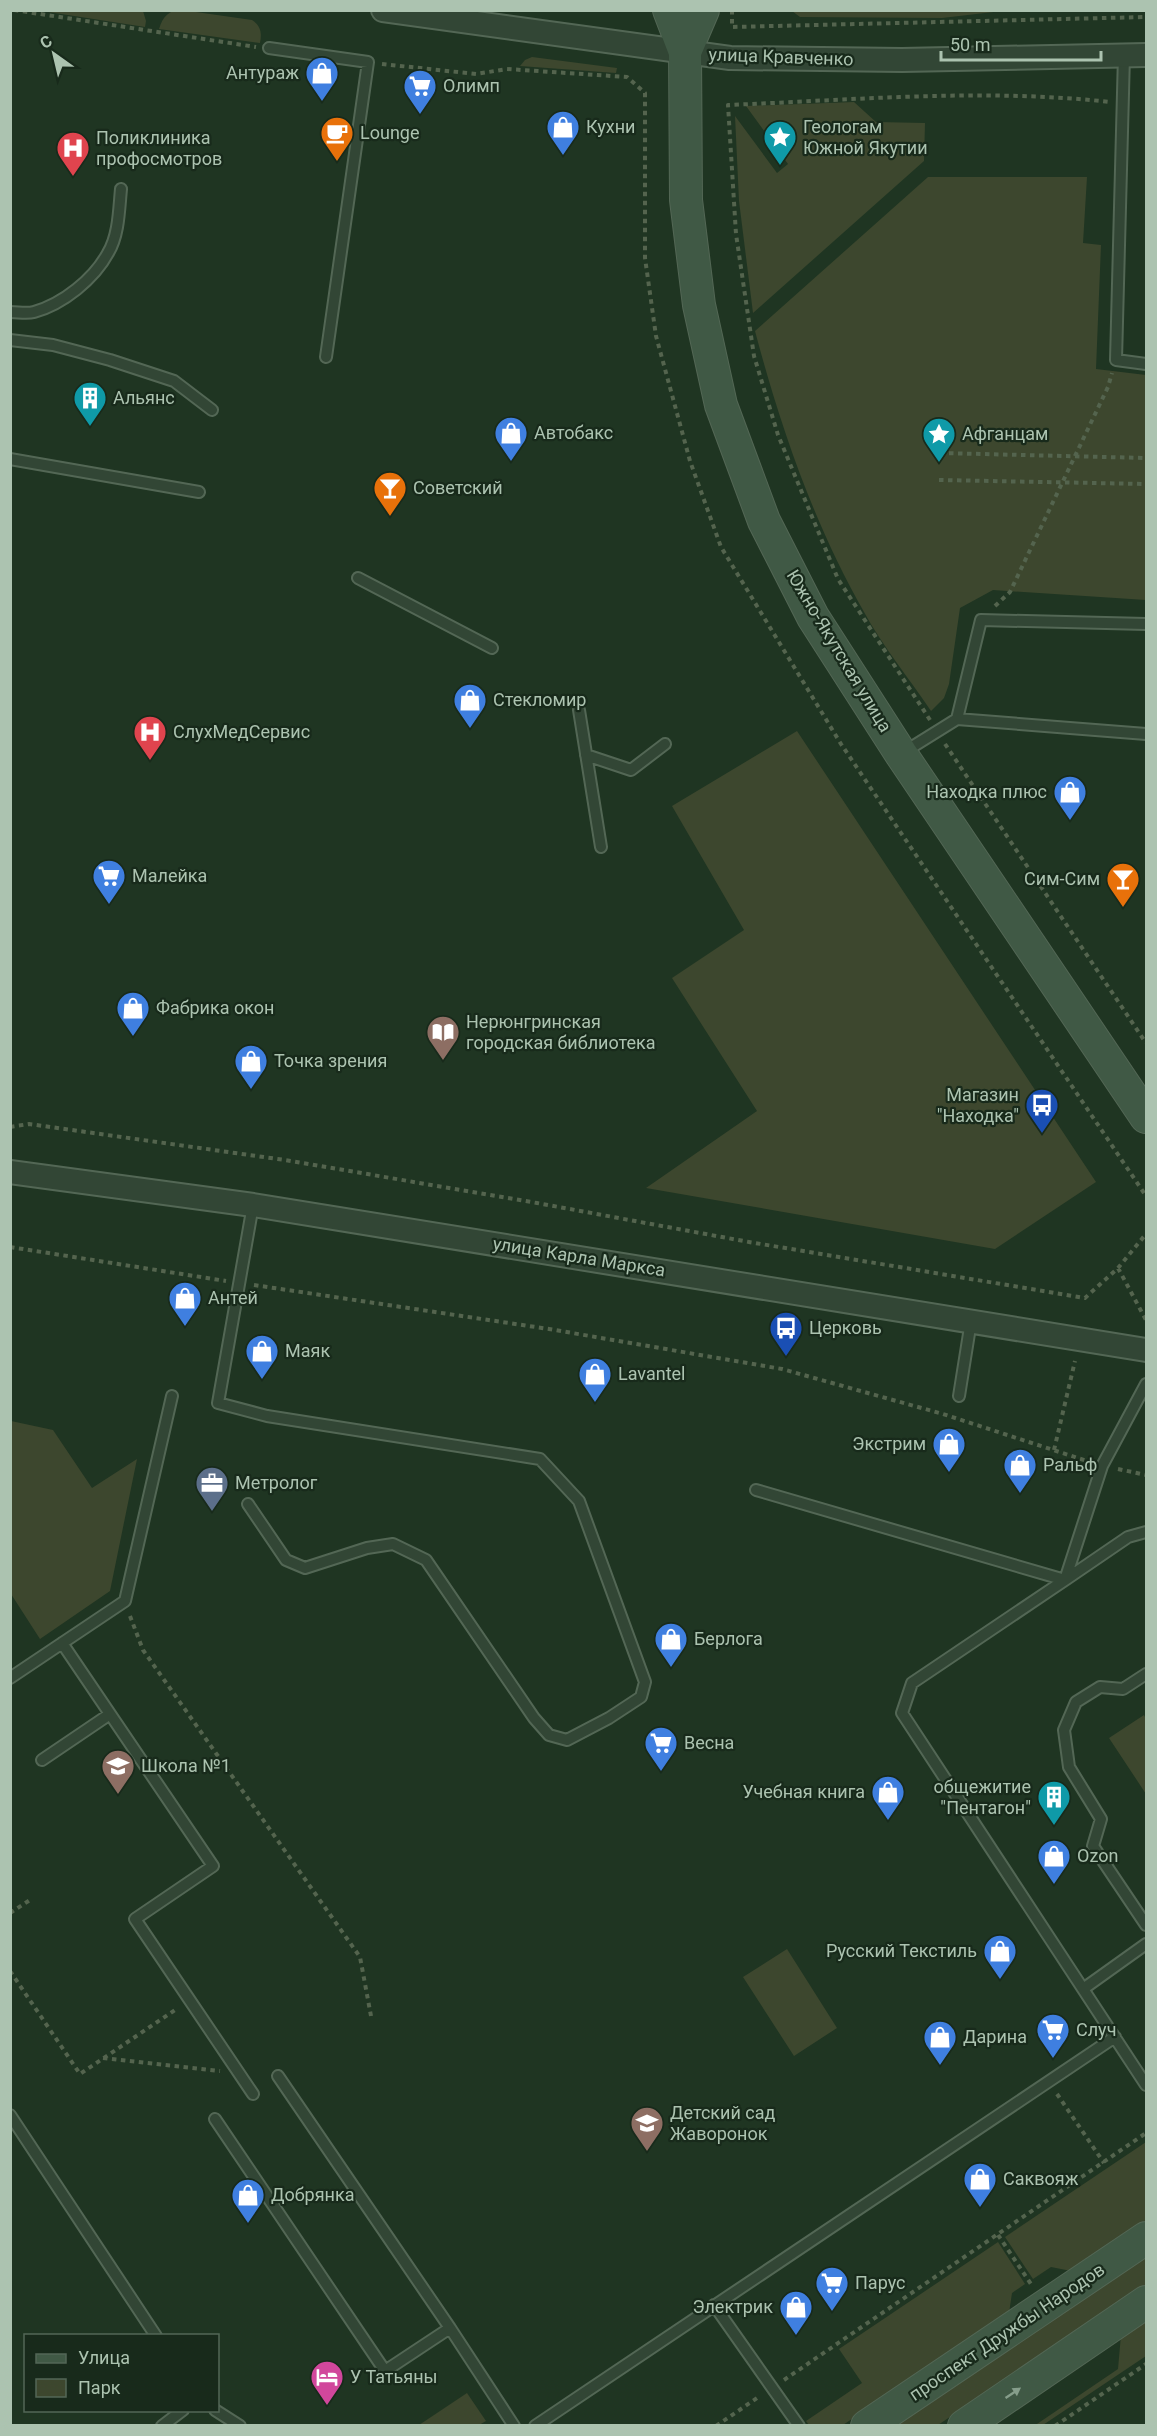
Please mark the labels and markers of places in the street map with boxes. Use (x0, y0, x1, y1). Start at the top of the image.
shop icon: Антураж (304, 55, 340, 102)
place label: Антураж (226, 62, 299, 83)
supermarket icon: Олимп (402, 68, 438, 115)
place label: Олимп (443, 75, 500, 96)
shop icon: Кухни (545, 109, 581, 156)
cafe icon: Lounge (319, 115, 355, 162)
place label: Кухни (586, 116, 635, 137)
place label: Геологам Южной Якутии (803, 116, 928, 158)
place icon: Геологам Южной Якутии (762, 119, 798, 166)
place label: Lounge (360, 122, 419, 143)
place label: Поликлиника профосмотров (96, 127, 222, 169)
hospital icon: Поликлиника профосмотров (55, 130, 91, 177)
building icon: Альянс (72, 380, 108, 427)
place label: Альянс (113, 387, 175, 408)
shop icon: Автобакс (493, 415, 529, 462)
place icon: Афганцам (921, 416, 957, 463)
place label: Автобакс (534, 422, 613, 443)
place label: Афганцам (962, 423, 1048, 444)
bar icon: Советский (372, 470, 408, 517)
place label: Советский (413, 477, 503, 498)
shop icon: Стекломир (452, 682, 488, 729)
place label: Стекломир (493, 689, 586, 710)
hospital icon: СлухМедСервис (132, 714, 168, 761)
place label: СлухМедСервис (173, 721, 310, 742)
shop icon: Находка плюс (1052, 774, 1088, 821)
place label: Находка плюс (926, 781, 1047, 802)
supermarket icon: Малейка (91, 858, 127, 905)
bar icon: Сим-Сим (1105, 861, 1141, 908)
place label: Малейка (132, 865, 207, 886)
place label: Сим-Сим (1024, 868, 1100, 889)
shop icon: Фабрика окон (115, 990, 151, 1037)
place label: Фабрика окон (156, 997, 274, 1018)
place label: Нерюнгринская городская библиотека (466, 1011, 656, 1053)
library icon: Нерюнгринская городская библиотека (425, 1014, 461, 1061)
shop icon: Точка зрения (233, 1043, 269, 1090)
place label: Точка зрения (274, 1050, 387, 1071)
place label: Магазин "Находка" (937, 1084, 1019, 1126)
bus stop icon: Магазин "Находка" (1024, 1087, 1060, 1134)
shop icon: Антей (167, 1280, 203, 1327)
place label: Антей (208, 1287, 258, 1308)
bus stop icon: Церковь (768, 1310, 804, 1357)
place label: Церковь (809, 1317, 882, 1338)
shop icon: Маяк (244, 1333, 280, 1380)
place label: Маяк (285, 1340, 330, 1361)
shop icon: Lavantel (577, 1356, 613, 1403)
place label: Lavantel (618, 1363, 685, 1384)
shop icon: Экстрим (931, 1426, 967, 1473)
place label: Экстрим (852, 1433, 926, 1454)
shop icon: Ральф (1002, 1447, 1038, 1494)
place label: Ральф (1043, 1454, 1097, 1475)
office icon: Метролог (194, 1465, 230, 1512)
place label: Метролог (235, 1472, 318, 1493)
shop icon: Берлога (653, 1621, 689, 1668)
place label: Берлога (694, 1628, 763, 1649)
supermarket icon: Весна (643, 1725, 679, 1772)
place label: Весна (684, 1732, 734, 1753)
school or university icon: Школа №1 (100, 1748, 136, 1795)
place label: Школа №1 (141, 1755, 231, 1776)
shop icon: Учебная книга (870, 1774, 906, 1821)
place label: общежитие "Пентагон" (934, 1776, 1031, 1818)
building icon: общежитие "Пентагон" (1036, 1779, 1072, 1826)
place label: Учебная книга (742, 1781, 865, 1802)
shop icon: Ozon (1036, 1838, 1072, 1885)
place label: Ozon (1077, 1845, 1118, 1866)
shop icon: Русский Текстиль (982, 1933, 1018, 1980)
place label: Русский Текстиль (826, 1940, 977, 1961)
supermarket icon: Случ (1035, 2012, 1071, 2059)
shop icon: Дарина (922, 2019, 958, 2066)
place label: Случ (1076, 2019, 1116, 2040)
place label: Дарина (963, 2026, 1027, 2047)
place label: Детский сад Жаворонок (670, 2102, 776, 2144)
school or university icon: Детский сад Жаворонок (629, 2105, 665, 2152)
shop icon: Саквояж (962, 2161, 998, 2208)
place label: Саквояж (1003, 2168, 1079, 2189)
shop icon: Добрянка (230, 2177, 266, 2224)
place label: Добрянка (271, 2184, 355, 2205)
supermarket icon: Парус (814, 2265, 850, 2312)
place label: Парус (855, 2272, 905, 2293)
shop icon: Электрик (778, 2289, 814, 2336)
place label: Электрик (692, 2296, 773, 2317)
hotel icon: У Татьяны (309, 2359, 345, 2406)
place label: У Татьяны (350, 2366, 438, 2387)

